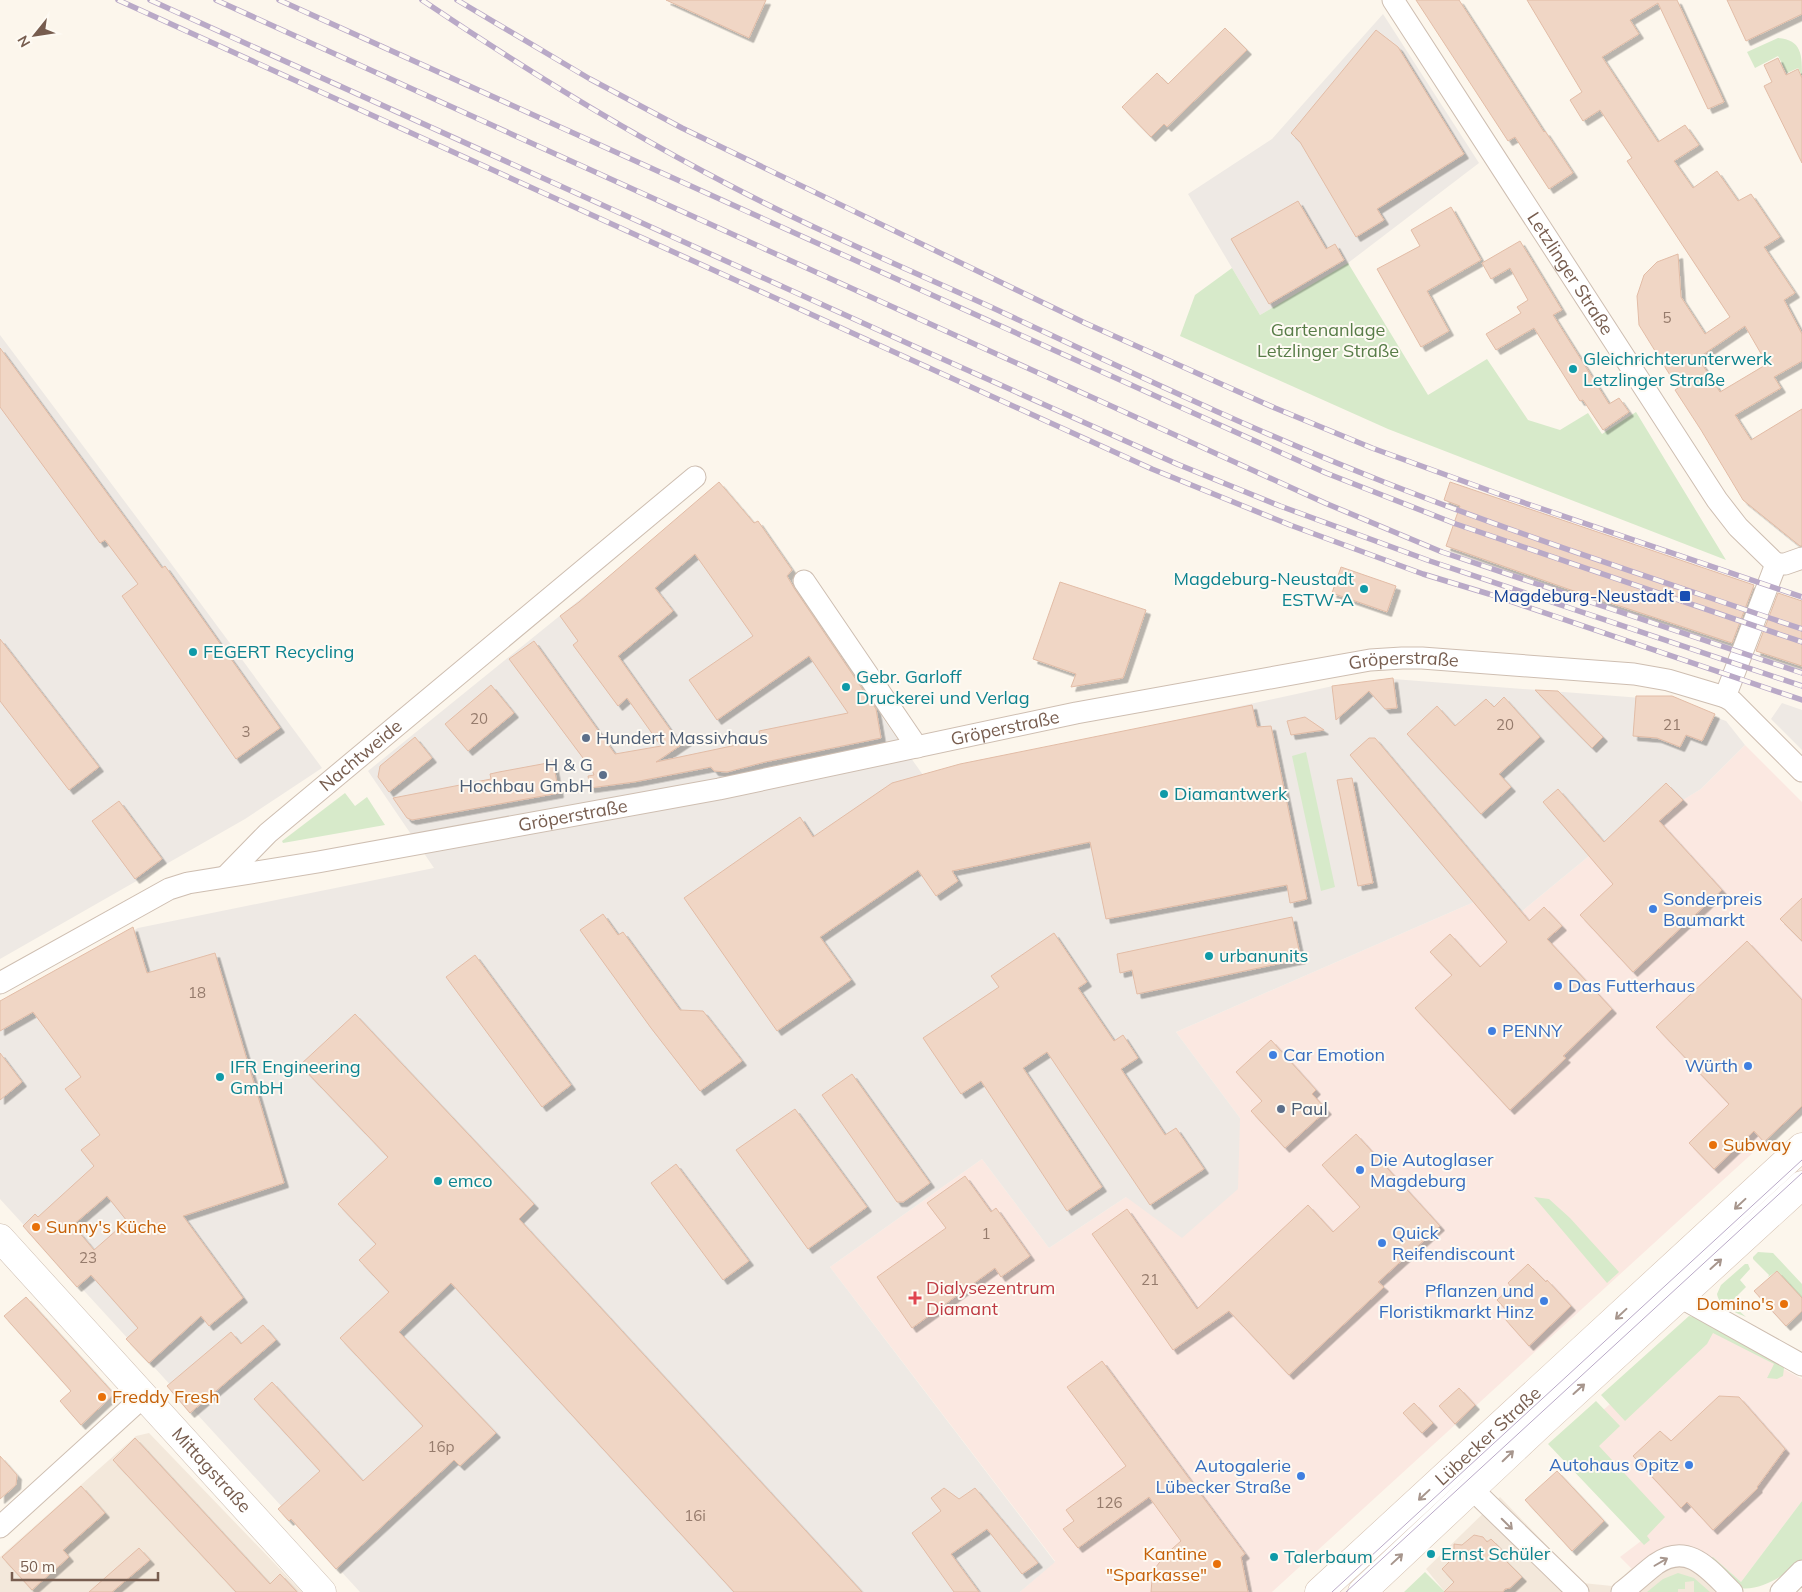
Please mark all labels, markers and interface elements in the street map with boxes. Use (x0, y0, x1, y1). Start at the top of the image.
north arrow (10, 10, 60, 60)
text: N (13, 32, 34, 51)
street label: Letzlinger Straße (1522, 207, 1619, 339)
house number: 5 (1662, 308, 1672, 327)
park label: Gartenanlage Letzlinger Straße (1257, 318, 1399, 362)
place label: Gleichrichterunterwerk Letzlinger Straße (1583, 347, 1773, 391)
marker: Gleichrichterunterwerk Letzlinger Straße (1567, 363, 1579, 375)
place label: Magdeburg-Neustadt ESTW-A (1173, 567, 1354, 611)
marker: Magdeburg-Neustadt ESTW-A (1358, 583, 1370, 595)
place label: Magdeburg-Neustadt (1493, 584, 1674, 607)
marker: Magdeburg-Neustadt (1678, 589, 1692, 603)
place label: FEGERT Recycling (203, 640, 354, 663)
marker: FEGERT Recycling (187, 646, 199, 658)
street label: Gröperstraße (1347, 646, 1460, 675)
place label: Gebr. Garloff Druckerei und Verlag (856, 665, 1030, 709)
marker: Gebr. Garloff Druckerei und Verlag (840, 681, 852, 693)
street label: Gröperstraße (948, 705, 1061, 750)
house number: 20 (470, 709, 488, 728)
street label: Nachtweide (315, 714, 406, 796)
house number: 20 (1496, 715, 1514, 734)
house number: 21 (1663, 715, 1681, 734)
house number: 3 (241, 722, 251, 741)
place label: Hundert Massivhaus (596, 726, 768, 749)
marker: Hundert Massivhaus (580, 732, 592, 744)
place label: H & G Hochbau GmbH (459, 753, 593, 797)
marker: H & G Hochbau GmbH (597, 769, 609, 781)
place label: Diamantwerk (1174, 782, 1288, 805)
marker: Diamantwerk (1158, 788, 1170, 800)
street label: Gröperstraße (516, 794, 629, 836)
place label: Sonderpreis Baumarkt (1663, 887, 1762, 931)
marker: Sonderpreis Baumarkt (1647, 903, 1659, 915)
place label: urbanunits (1219, 944, 1309, 967)
marker: urbanunits (1203, 950, 1215, 962)
place label: Das Futterhaus (1568, 974, 1696, 997)
marker: Das Futterhaus (1552, 980, 1564, 992)
house number: 18 (188, 983, 206, 1002)
place label: PENNY (1502, 1019, 1563, 1042)
marker: PENNY (1486, 1025, 1498, 1037)
place label: Car Emotion (1283, 1043, 1385, 1066)
marker: Car Emotion (1267, 1049, 1279, 1061)
place label: Würth (1685, 1054, 1738, 1077)
place label: IFR Engineering GmbH (230, 1055, 361, 1099)
marker: Würth (1742, 1060, 1754, 1072)
marker: IFR Engineering GmbH (214, 1071, 226, 1083)
place label: Paul (1291, 1097, 1328, 1120)
marker: Paul (1275, 1103, 1287, 1115)
place label: Subway (1723, 1133, 1791, 1156)
marker: Subway (1707, 1139, 1719, 1151)
place label: Die Autoglaser Magdeburg (1370, 1148, 1494, 1192)
marker: Die Autoglaser Magdeburg (1354, 1164, 1366, 1176)
place label: emco (448, 1169, 493, 1192)
marker: emco (432, 1175, 444, 1187)
one-way arrow (1734, 1198, 1747, 1210)
place label: Sunny's Küche (46, 1215, 167, 1238)
marker: Sunny's Küche (30, 1221, 42, 1233)
place label: Quick Reifendiscount (1392, 1221, 1515, 1265)
house number: 1 (981, 1224, 991, 1243)
marker: Quick Reifendiscount (1376, 1237, 1388, 1249)
house number: 23 (79, 1248, 97, 1267)
one-way arrow (1710, 1258, 1723, 1270)
house number: 21 (1141, 1270, 1159, 1289)
place label: Dialysezentrum Diamant (926, 1276, 1055, 1320)
place label: Pflanzen und Floristikmarkt Hinz (1379, 1279, 1534, 1323)
marker: Dialysezentrum Diamant (908, 1291, 922, 1305)
place label: Domino's (1696, 1292, 1774, 1315)
marker: Pflanzen und Floristikmarkt Hinz (1538, 1295, 1550, 1307)
marker: Domino's (1778, 1298, 1790, 1310)
one-way arrow (1615, 1308, 1628, 1320)
street label: Lübecker Straße (1430, 1381, 1545, 1490)
one-way arrow (1572, 1384, 1585, 1395)
place label: Freddy Fresh (112, 1385, 220, 1408)
marker: Freddy Fresh (96, 1391, 108, 1403)
street label: Mittagstraße (167, 1422, 256, 1517)
house number: 16p (427, 1437, 455, 1456)
one-way arrow (1501, 1450, 1514, 1462)
place label: Autohaus Opitz (1549, 1453, 1679, 1476)
place label: Autogalerie Lübecker Straße (1155, 1454, 1291, 1498)
marker: Autohaus Opitz (1683, 1459, 1695, 1471)
marker: Autogalerie Lübecker Straße (1295, 1470, 1307, 1482)
one-way arrow (1418, 1489, 1431, 1501)
house number: 126 (1095, 1493, 1123, 1512)
house number: 16i (684, 1506, 706, 1525)
one-way arrow (1501, 1518, 1514, 1530)
place label: Kantine "Sparkasse" (1106, 1542, 1207, 1586)
place label: Ernst Schüler (1441, 1542, 1551, 1565)
place label: Talerbaum (1284, 1545, 1373, 1568)
marker: Ernst Schüler (1425, 1548, 1437, 1560)
scale bar (12, 1550, 159, 1582)
marker: Talerbaum (1268, 1551, 1280, 1563)
one-way arrow (1391, 1553, 1404, 1565)
text: 50 m (20, 1557, 55, 1576)
one-way arrow (1653, 1557, 1667, 1567)
marker: Kantine "Sparkasse" (1211, 1558, 1223, 1570)

